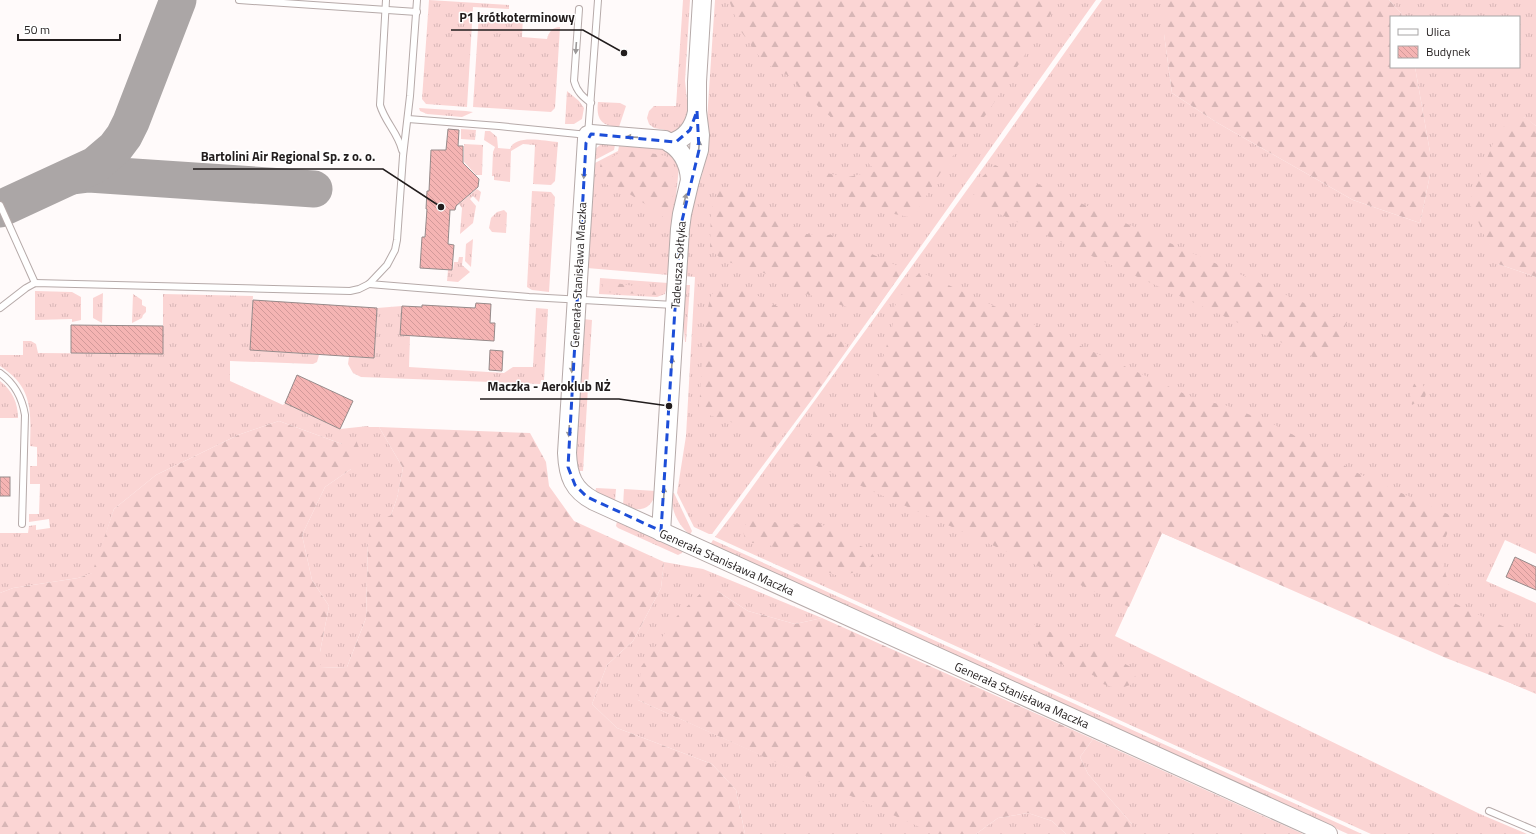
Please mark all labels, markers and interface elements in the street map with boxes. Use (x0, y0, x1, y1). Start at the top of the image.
callout: P1 krótkoterminowy (451, 5, 583, 30)
text: P1 krótkoterminowy (459, 7, 575, 27)
scale bar (18, 16, 120, 42)
legend (1390, 16, 1520, 68)
text: 50 m (24, 20, 50, 39)
text: Ulica (1426, 22, 1450, 41)
one-way arrow (573, 42, 580, 54)
text: Budynek (1426, 42, 1470, 61)
one-way arrow (626, 134, 638, 141)
one-way arrow (696, 140, 702, 152)
callout: Bartolini Air Regional Sp. z o. o. (193, 144, 383, 169)
text: Bartolini Air Regional Sp. z o. o. (201, 146, 375, 166)
one-way arrow (581, 167, 587, 180)
one-way arrow (682, 193, 688, 205)
street label: Generała Stanisława Maczka (565, 202, 591, 348)
street label: Tadeusza Sołtyka (665, 220, 691, 310)
one-way arrow (668, 357, 675, 369)
one-way arrow (569, 361, 576, 373)
callout: Maczka - Aeroklub NŻ (480, 374, 619, 399)
text: Maczka - Aeroklub NŻ (487, 376, 611, 396)
one-way arrow (565, 425, 572, 437)
one-way arrow (660, 487, 667, 499)
street label: Generała Stanisława Maczka (657, 524, 797, 600)
street label: Generała Stanisława Maczka (952, 657, 1092, 733)

